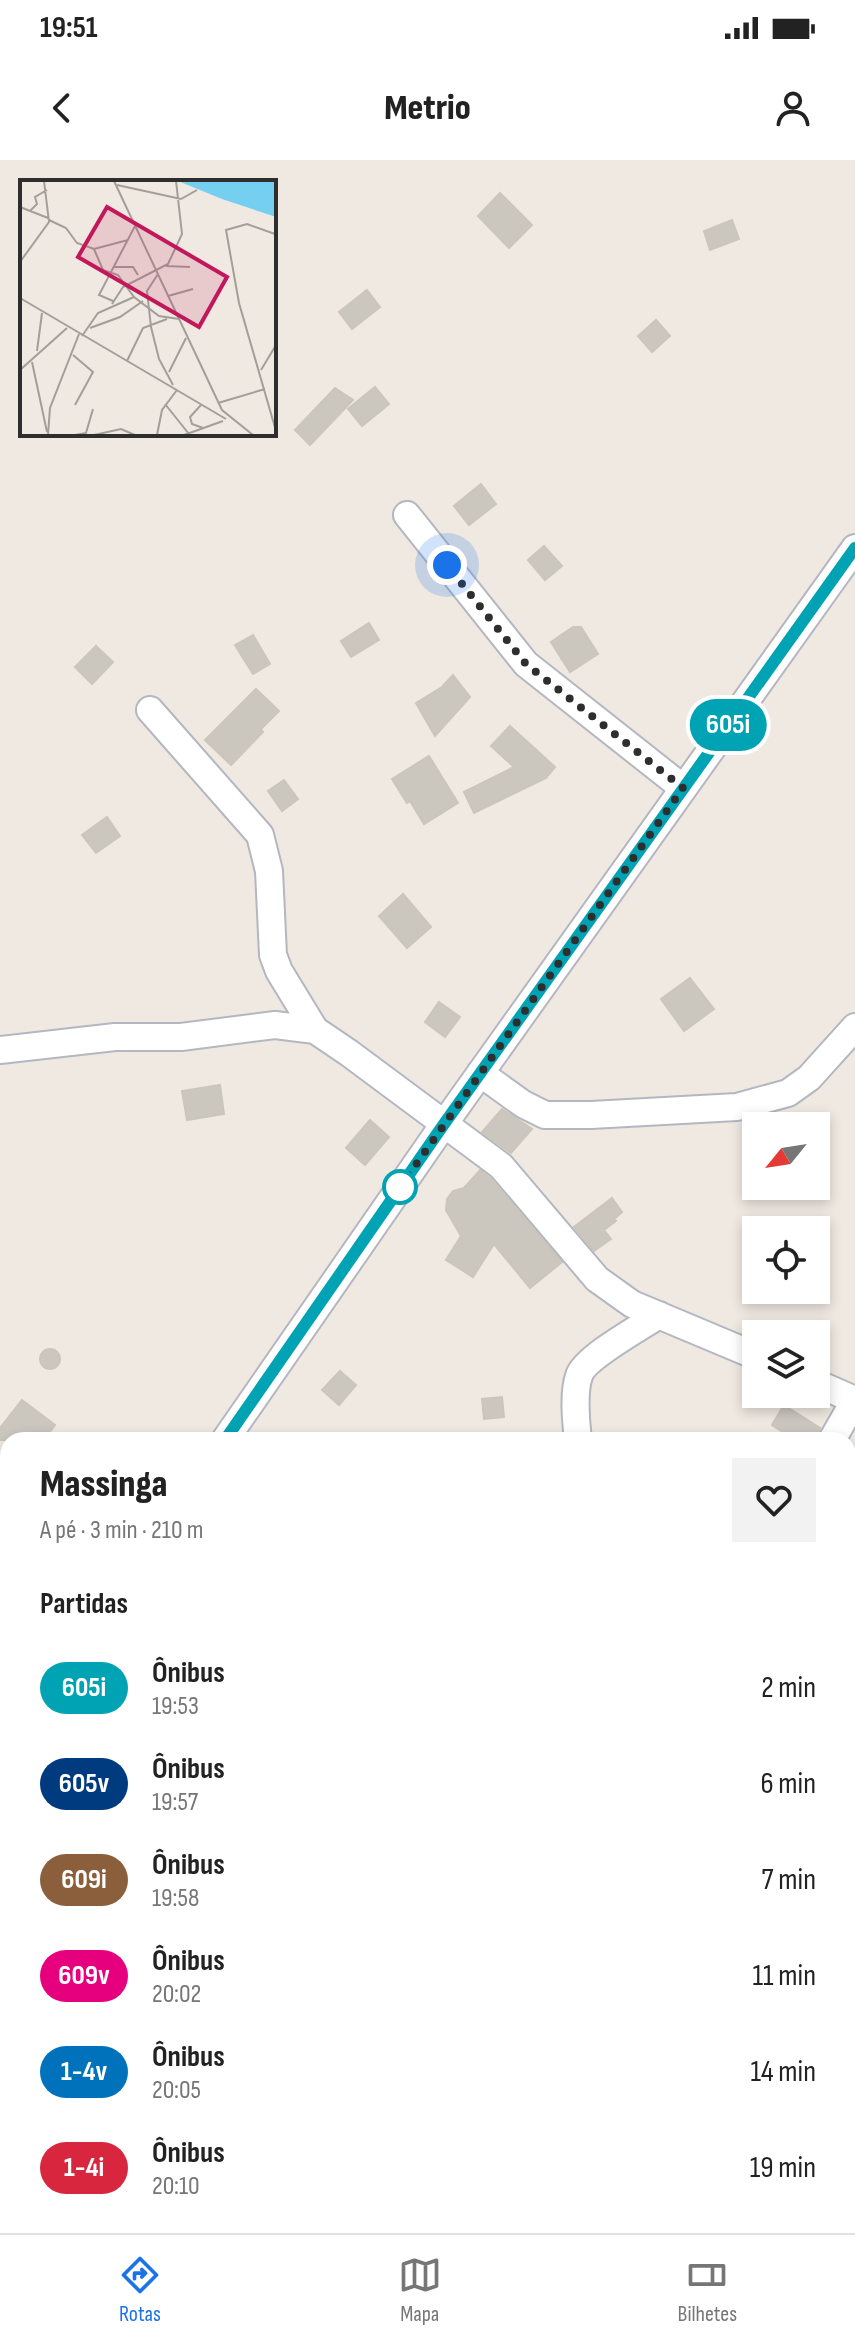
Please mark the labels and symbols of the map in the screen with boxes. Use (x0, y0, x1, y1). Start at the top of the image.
inset map (20, 180, 276, 436)
your location (427, 545, 467, 585)
line badge: 605i (672, 699, 784, 751)
north arrow (742, 1112, 830, 1200)
unlabelled marker (383, 1170, 417, 1204)

